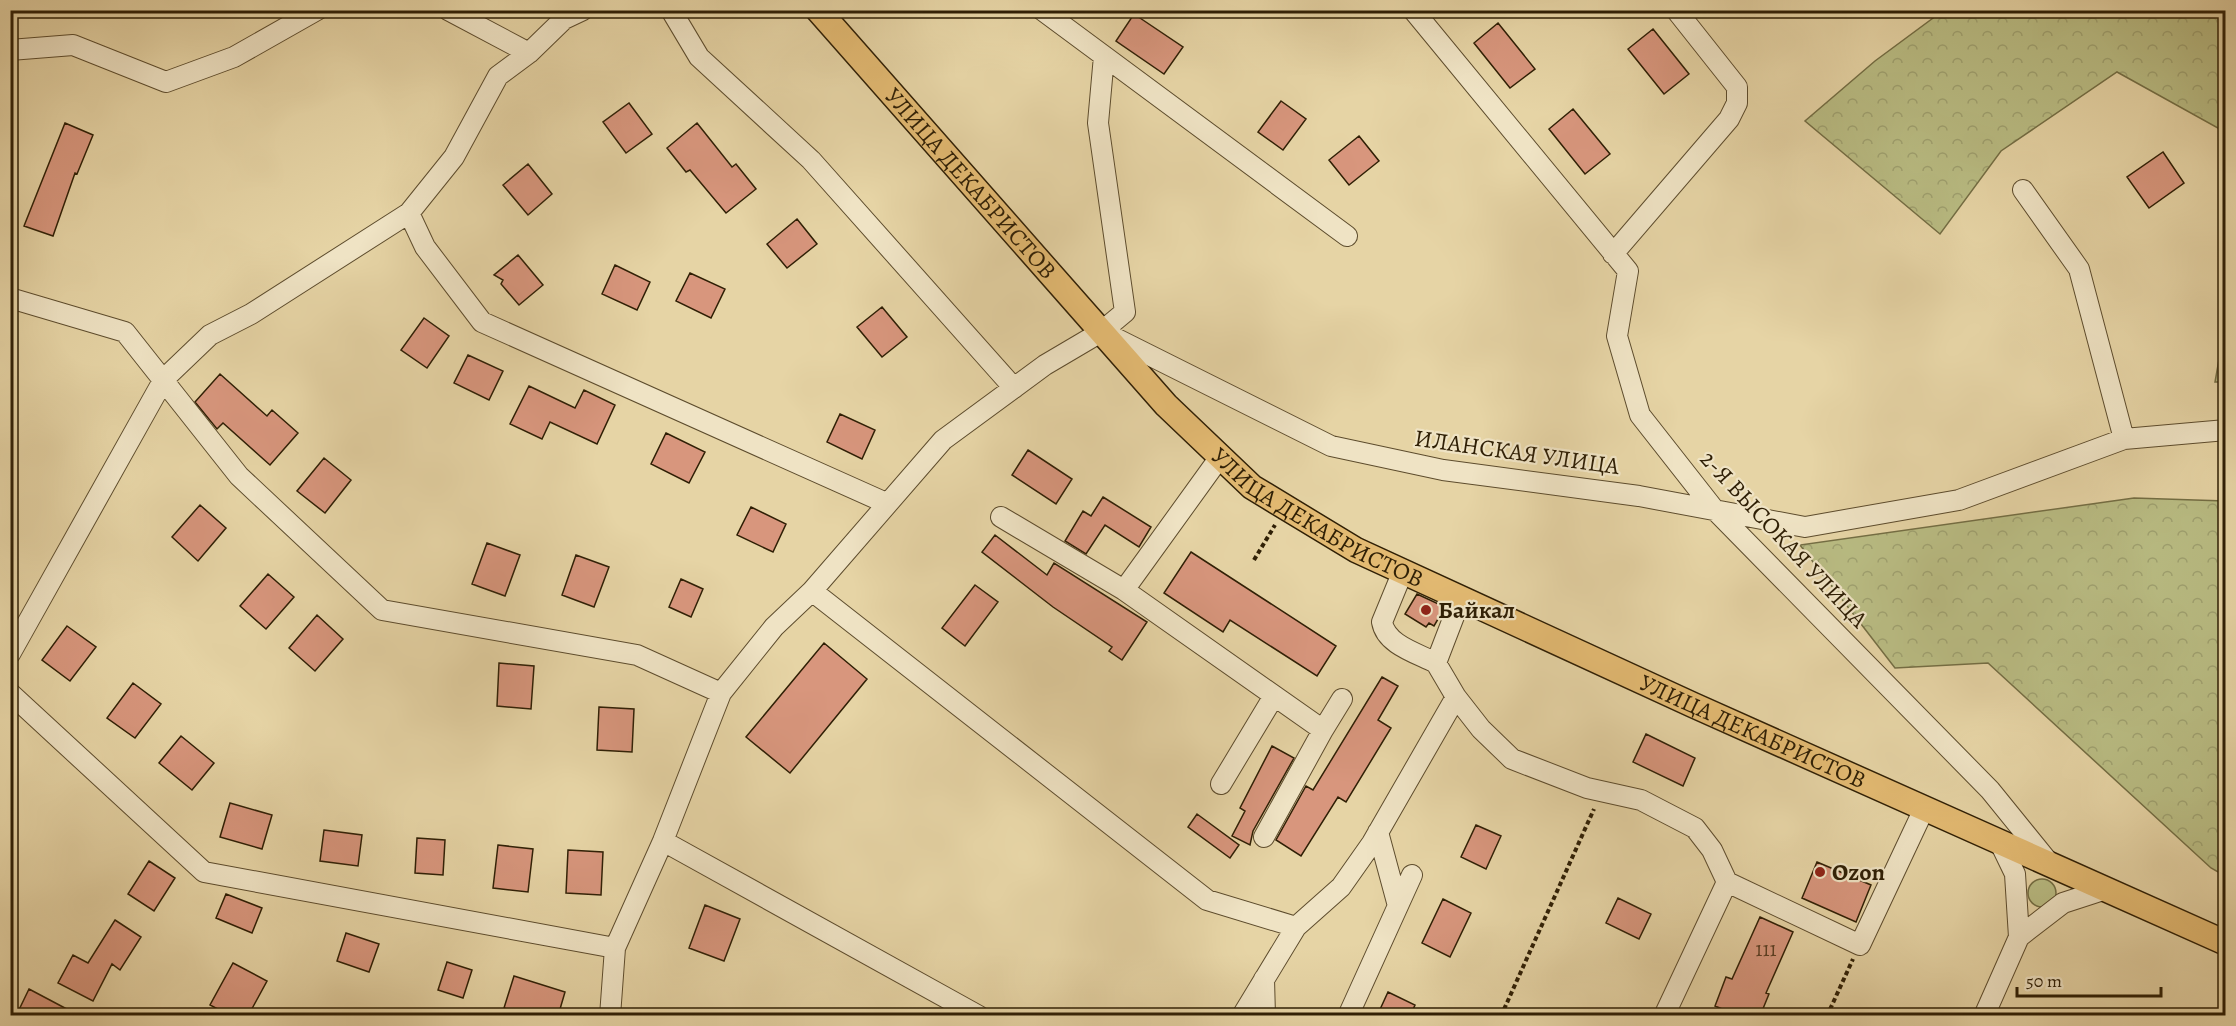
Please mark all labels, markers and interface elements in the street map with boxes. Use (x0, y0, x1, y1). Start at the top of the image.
street label: УЛИЦА ДЕКАБРИСТОВ (878, 81, 1064, 286)
street label: ИЛАНСКАЯ УЛИЦА (1412, 422, 1623, 482)
street label: УЛИЦА ДЕКАБРИСТОВ (1204, 440, 1429, 595)
street label: 2-Я ВЫСОКАЯ УЛИЦА (1693, 443, 1875, 635)
place label: Байкал (1438, 594, 1515, 626)
marker: Байкал (1419, 603, 1433, 617)
street label: УЛИЦА ДЕКАБРИСТОВ (1634, 666, 1871, 796)
place label: Ozon (1832, 856, 1886, 888)
marker: Ozon (1813, 865, 1827, 879)
house number: 111 (1755, 935, 1777, 963)
scale bar (2017, 960, 2161, 998)
text: 50 m (2026, 969, 2062, 993)

